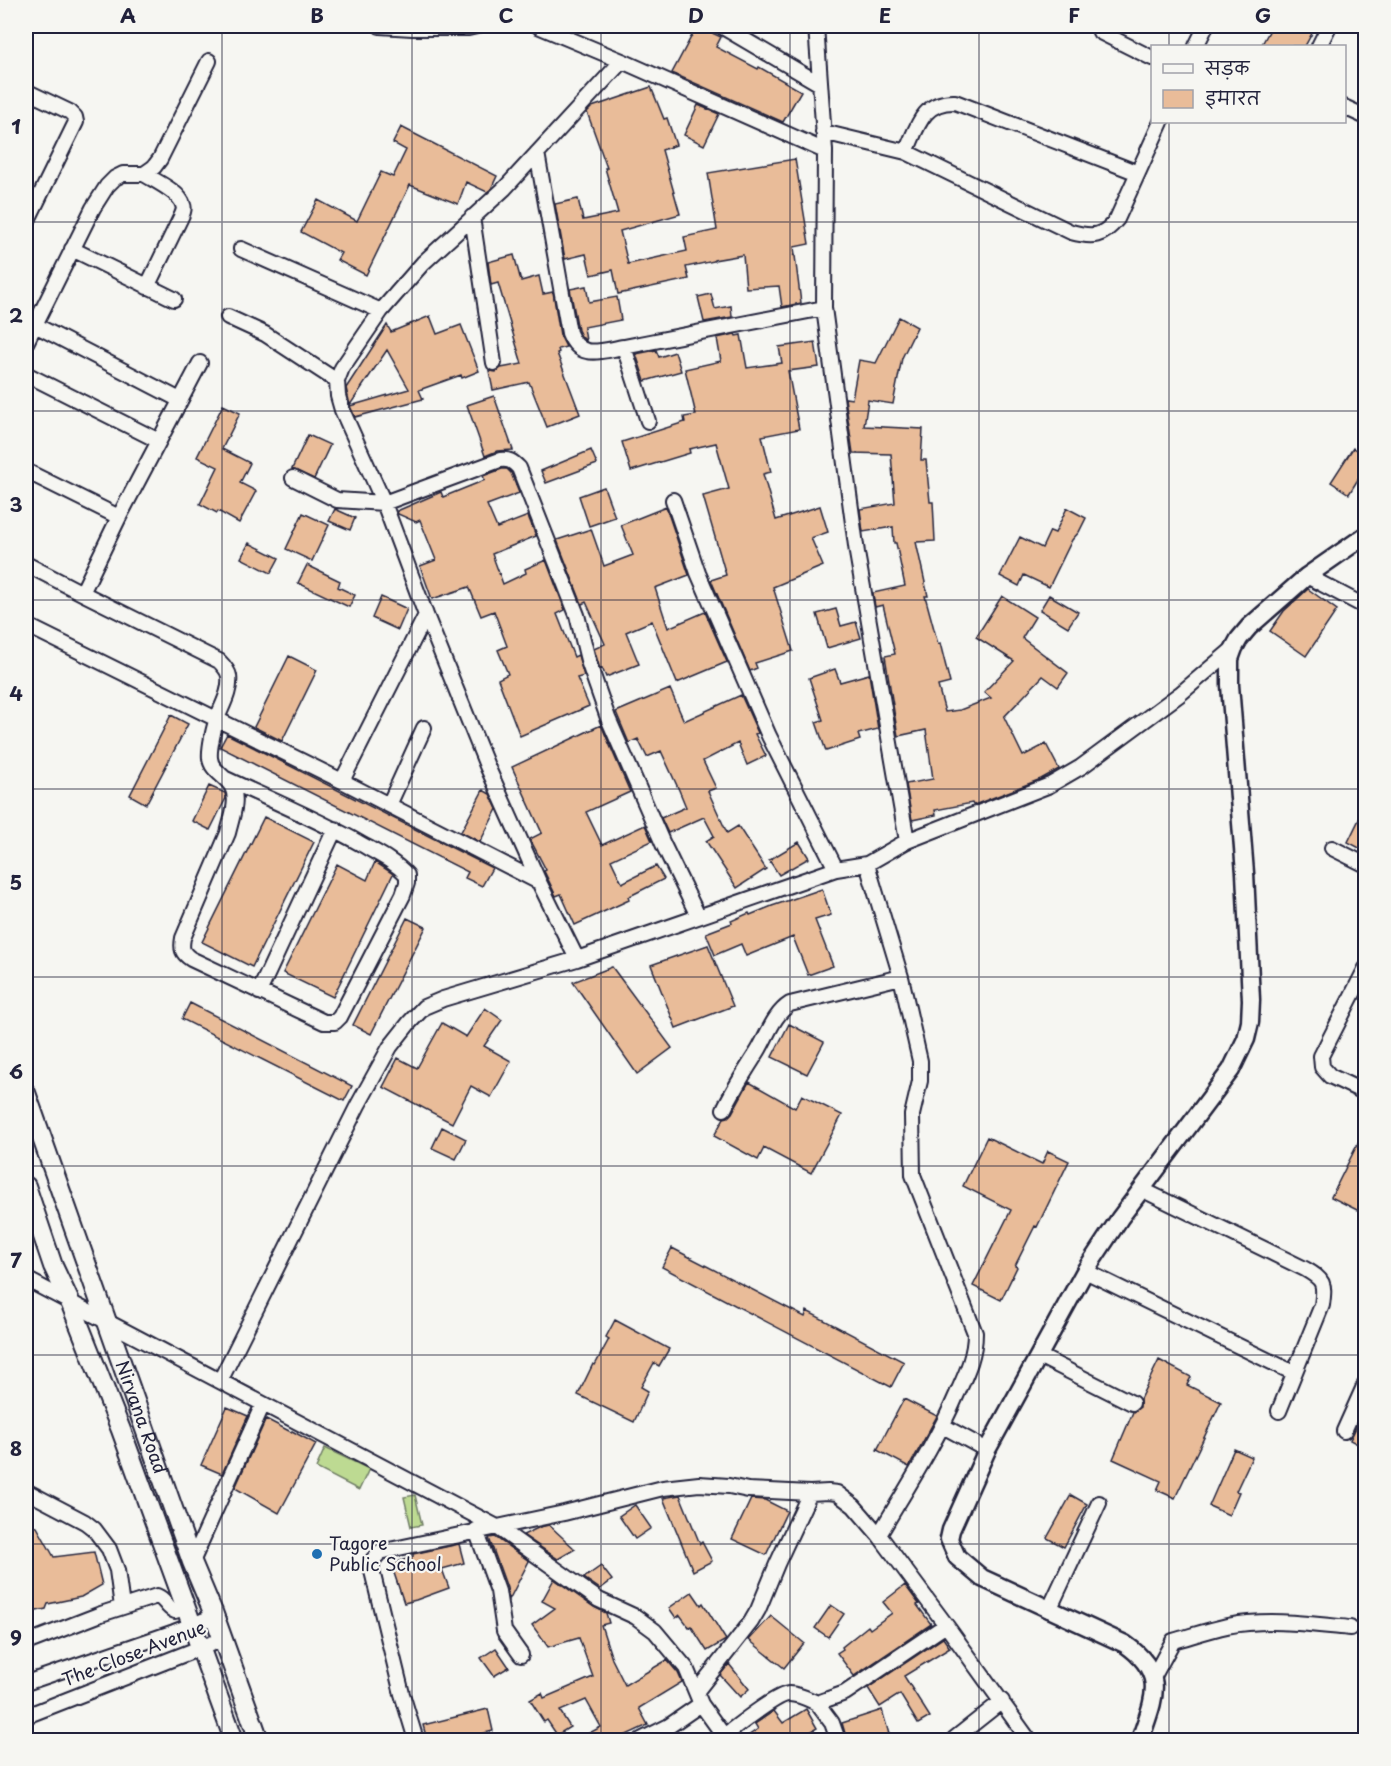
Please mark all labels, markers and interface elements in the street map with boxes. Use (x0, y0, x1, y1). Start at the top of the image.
text: A (120, 0, 136, 30)
text: B (310, 0, 324, 30)
text: C (498, 0, 514, 30)
text: D (688, 0, 704, 30)
text: E (879, 0, 891, 30)
text: F (1068, 0, 1080, 30)
text: G (1255, 0, 1271, 30)
legend (1151, 45, 1346, 123)
text: सड़क (1204, 54, 1250, 81)
text: इमारत (1205, 84, 1261, 111)
text: 1 (11, 111, 21, 141)
text: 2 (9, 300, 23, 330)
text: 3 (9, 489, 23, 519)
text: 4 (9, 678, 23, 708)
text: 5 (10, 867, 22, 897)
text: 6 (9, 1056, 23, 1086)
text: 7 (10, 1245, 22, 1275)
street label: Nirvana Road (110, 1356, 175, 1477)
text: 8 (10, 1433, 22, 1463)
place label: Tagore Public School (329, 1529, 442, 1577)
marker: Tagore Public School (310, 1547, 324, 1561)
street label: The Close Avenue (58, 1613, 209, 1692)
text: 9 (10, 1622, 22, 1652)

